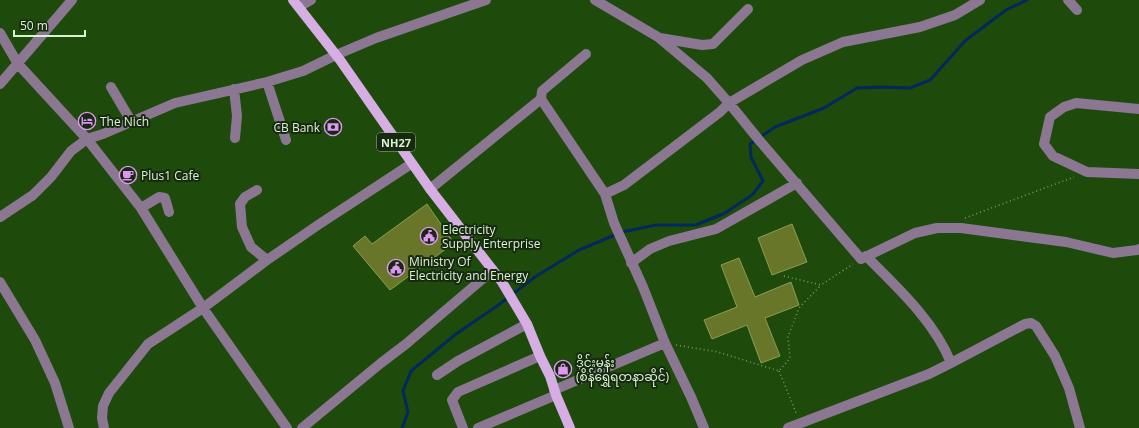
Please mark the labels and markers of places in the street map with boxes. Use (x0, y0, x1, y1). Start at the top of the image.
hotel icon: The Nich (77, 111, 97, 131)
place label: The Nich (100, 113, 149, 130)
bank icon: CB Bank (323, 117, 343, 137)
place label: CB Bank (273, 119, 321, 136)
cafe icon: Plus1 Cafe (118, 165, 138, 185)
place label: Plus1 Cafe (141, 167, 200, 184)
place label: Electricity Supply Enterprise (442, 221, 541, 252)
public building icon: Electricity Supply Enterprise (419, 226, 439, 246)
place label: Ministry Of Electricity and Energy (409, 253, 529, 284)
public building icon: Ministry Of Electricity and Energy (386, 258, 406, 278)
place label: ဒိုင်းမွန်း (စိန်ရွှေရတနာဆိုင်) (576, 354, 670, 387)
shop icon: ဒိုင်းမွန်း (စိန်ရွှေရတနာဆိုင်) (553, 359, 573, 379)

